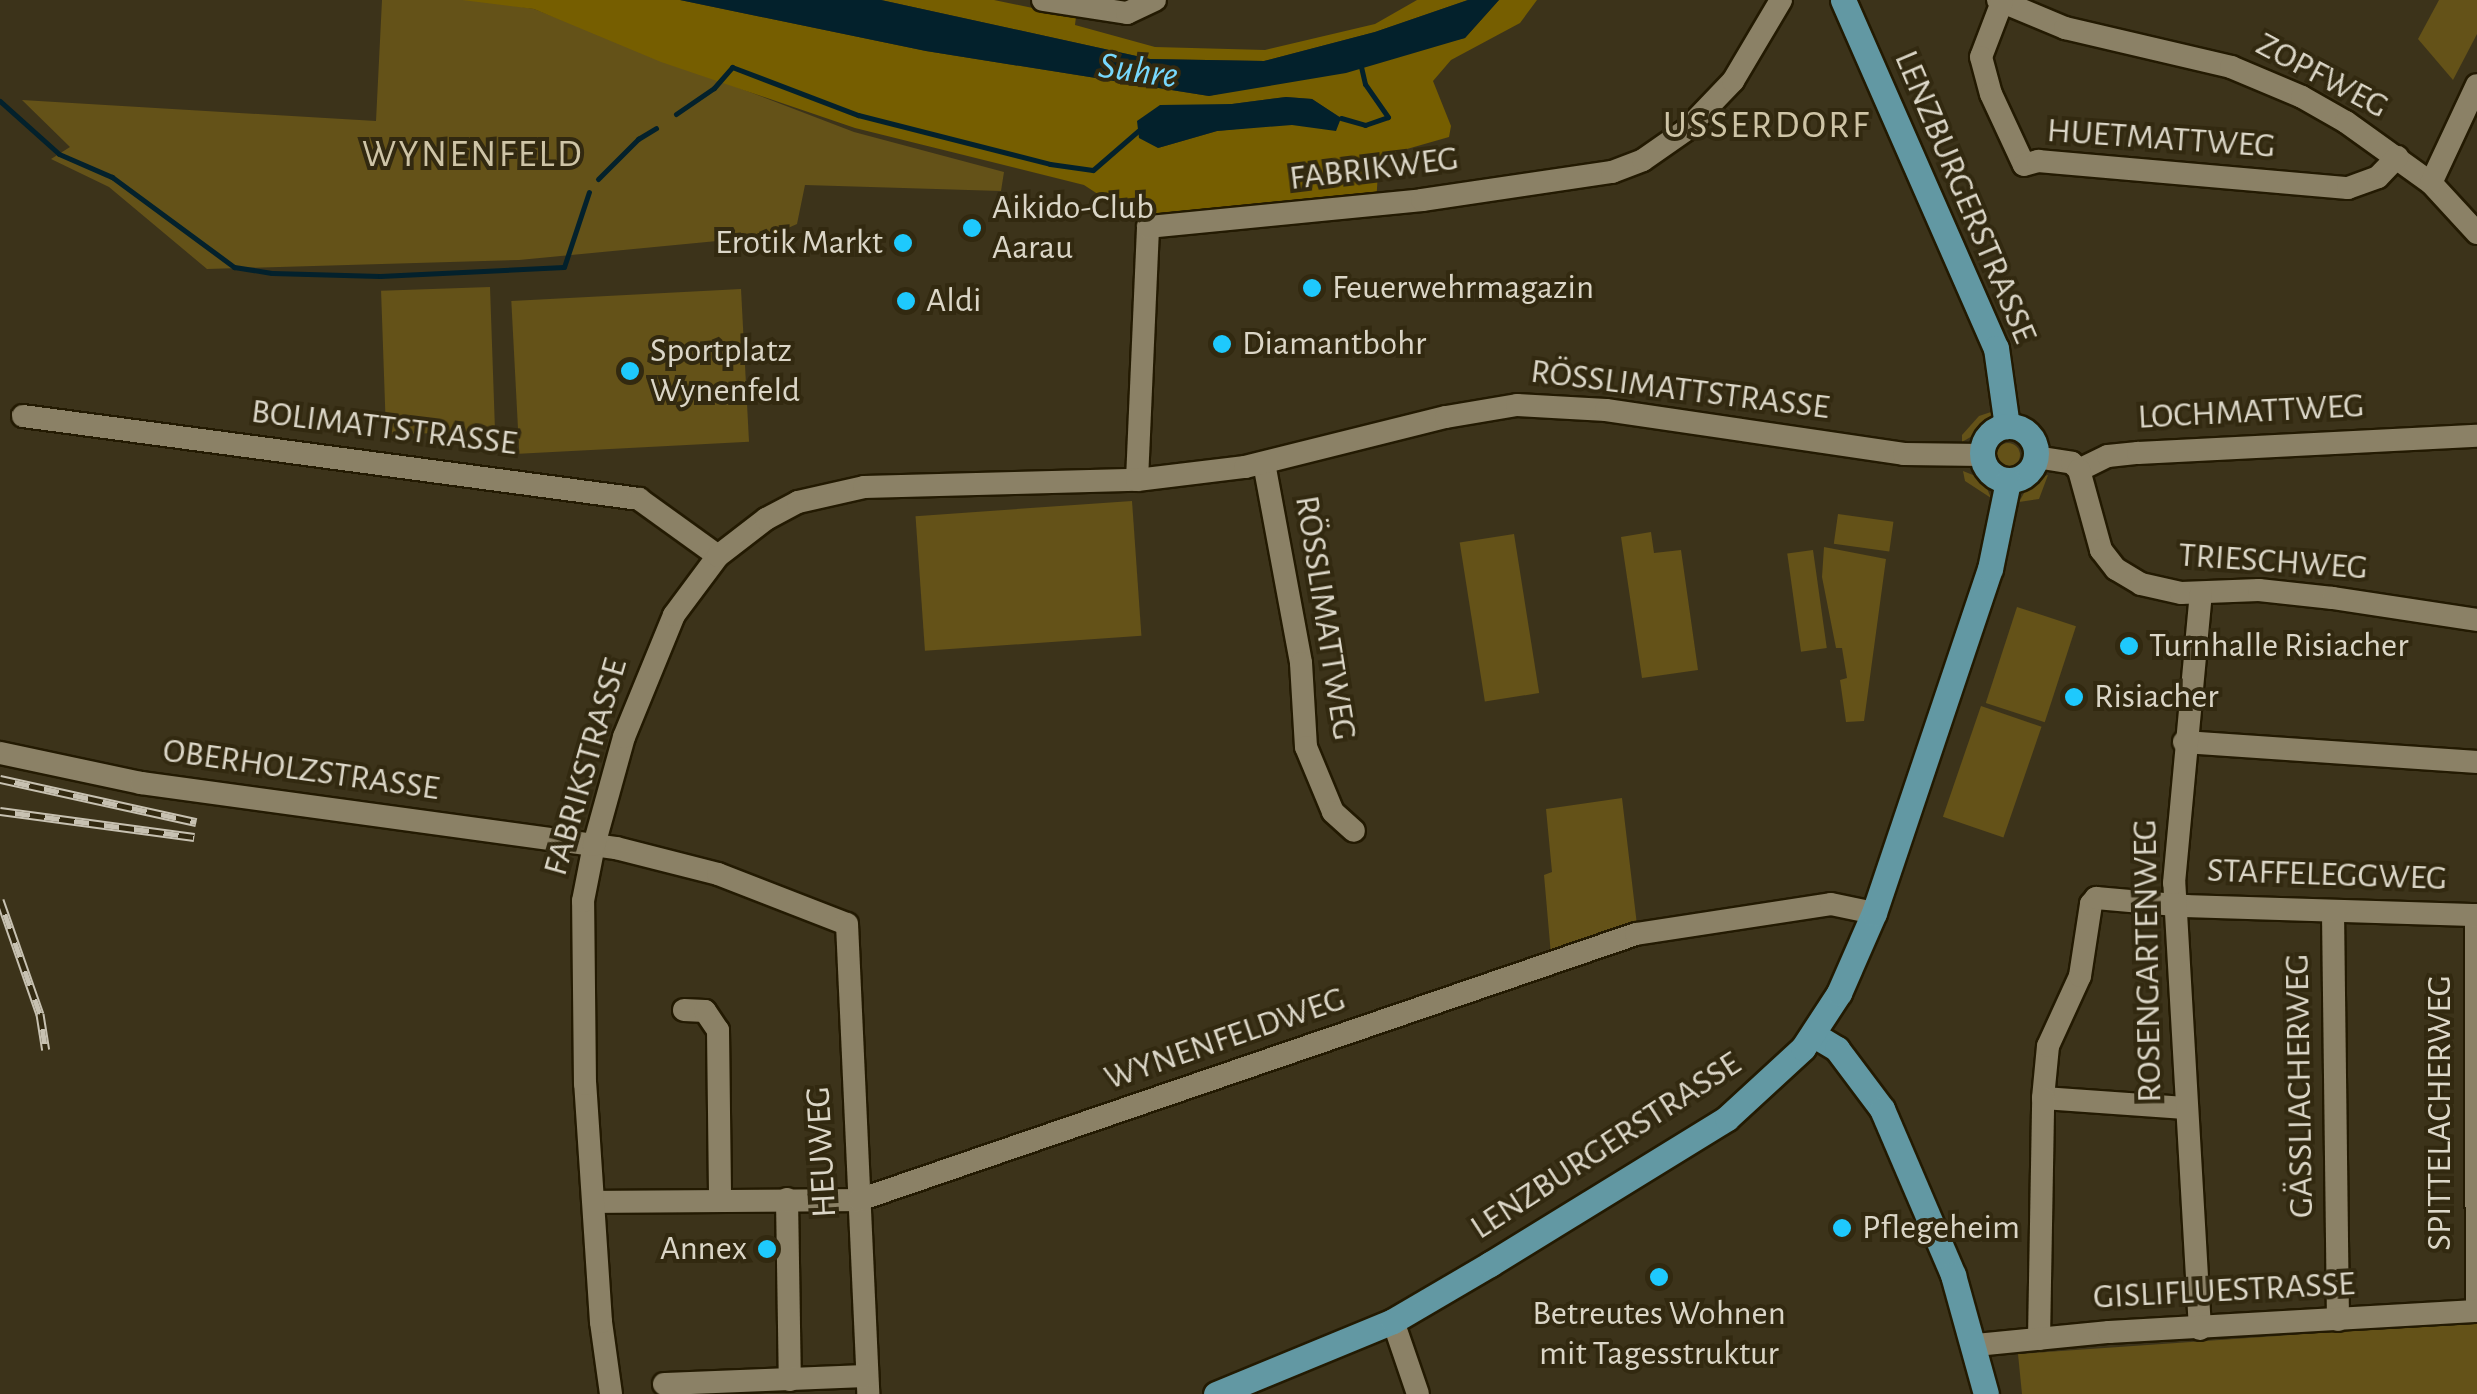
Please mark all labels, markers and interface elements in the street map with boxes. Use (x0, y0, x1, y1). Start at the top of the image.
street label: ZOPFWEG (2249, 24, 2395, 128)
water label: Suhre (1095, 44, 1181, 100)
street label: LENZBURGERSTRASSE (1884, 44, 2046, 350)
district label: USSERDORF (1663, 104, 1871, 150)
street label: HUETMATTWEG (2045, 110, 2277, 168)
district label: WYNENFELD (362, 133, 584, 179)
street label: FABRIKWEG (1287, 138, 1461, 200)
place label: Aikido-Club Aarau (992, 187, 1154, 269)
marker: Aikido-Club Aarau (961, 217, 983, 239)
place label: Erotik Markt (715, 222, 883, 264)
marker: Erotik Markt (892, 232, 914, 254)
place label: Feuerwehrmagazin (1332, 267, 1594, 309)
marker: Feuerwehrmagazin (1301, 277, 1323, 299)
place label: Aldi (926, 280, 981, 322)
marker: Aldi (895, 290, 917, 312)
place label: Diamantbohr (1242, 323, 1426, 365)
place label: Sportplatz Wynenfeld (650, 330, 800, 412)
marker: Diamantbohr (1211, 333, 1233, 355)
street label: RÖSSLIMATTSTRASSE (1528, 351, 1832, 429)
marker: Sportplatz Wynenfeld (619, 360, 641, 382)
street label: LOCHMATTWEG (2137, 385, 2365, 439)
street label: BOLIMATTSTRASSE (249, 391, 519, 465)
street label: RÖSSLIMATTWEG (1285, 493, 1365, 743)
street label: TRIESCHWEG (2177, 534, 2369, 590)
place label: Turnhalle Risiacher (2149, 625, 2409, 667)
marker: Turnhalle Risiacher (2118, 635, 2140, 657)
street label: FABRIKSTRASSE (535, 654, 637, 880)
place label: Risiacher (2094, 676, 2219, 718)
marker: Risiacher (2063, 686, 2085, 708)
street label: OBERHOLZSTRASSE (160, 730, 442, 810)
street label: ROSENGARTENWEG (2125, 819, 2171, 1103)
street label: STAFFELEGGWEG (2206, 850, 2448, 900)
street label: GÄSSLIACHERWEG (2277, 954, 2323, 1218)
street label: SPITTELACHERWEG (2419, 975, 2461, 1251)
street label: WYNENFELDWEG (1099, 978, 1351, 1100)
street label: LENZBURGERSTRASSE (1463, 1043, 1749, 1249)
street label: HEUWEG (798, 1085, 846, 1219)
place label: Pflegeheim (1862, 1207, 2020, 1249)
marker: Pflegeheim (1831, 1217, 1853, 1239)
place label: Annex (660, 1228, 747, 1270)
marker: Annex (756, 1238, 778, 1260)
street label: GISLIFLUESTRASSE (2092, 1263, 2356, 1319)
marker: Betreutes Wohnen mit Tagesstruktur (1648, 1266, 1670, 1288)
place label: Betreutes Wohnen mit Tagesstruktur (1532, 1293, 1786, 1375)

